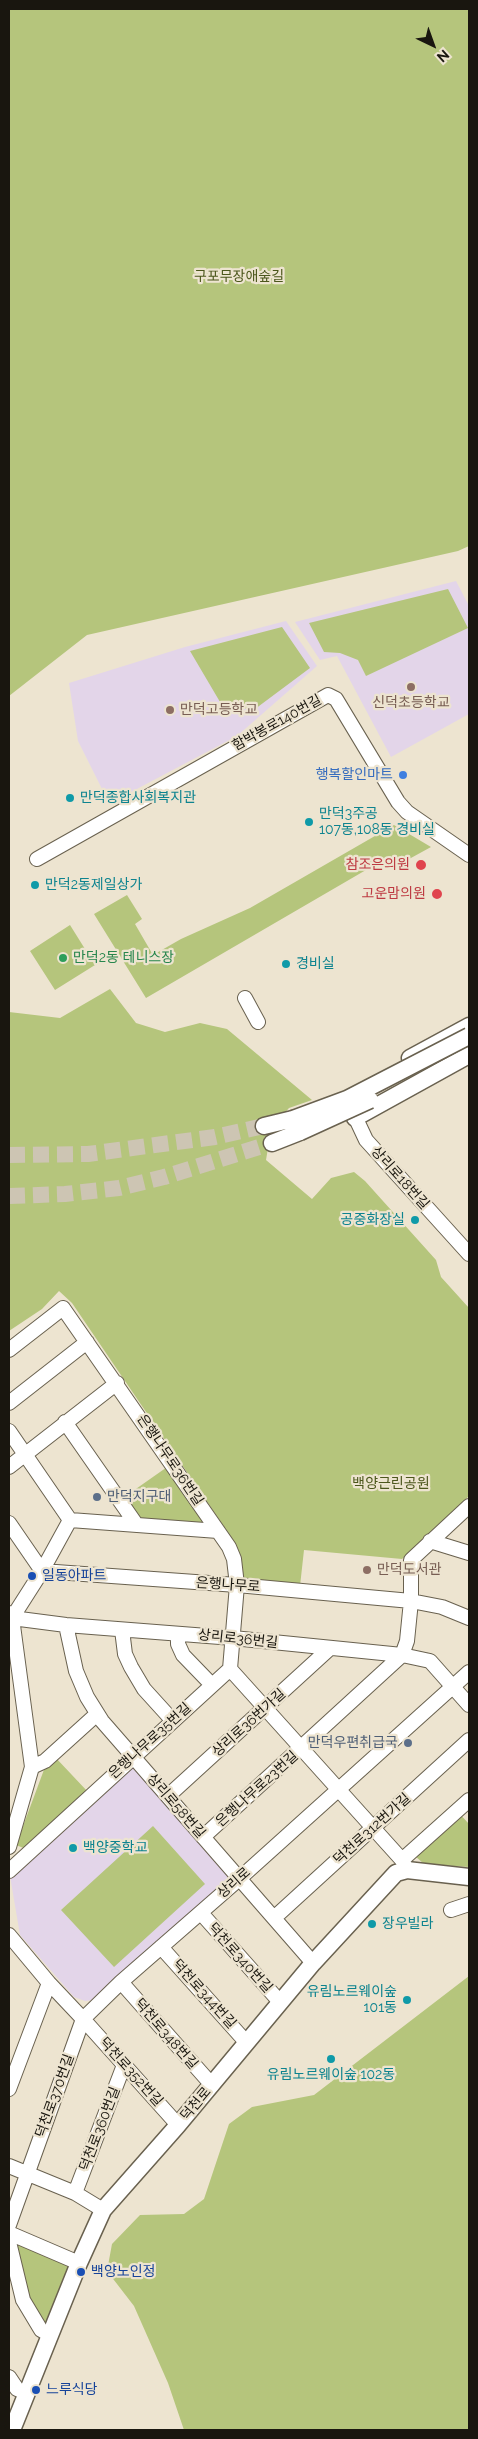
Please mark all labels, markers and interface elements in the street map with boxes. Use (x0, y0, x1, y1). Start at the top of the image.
north arrow (408, 20, 458, 70)
text: N (434, 47, 452, 66)
park label: 구포무장애숲길 (194, 269, 284, 285)
marker: 신덕초등학교 (405, 681, 417, 693)
street label: 함박봉로140번길 (229, 692, 325, 754)
place label: 신덕초등학교 (372, 695, 450, 711)
place label: 만덕고등학교 (180, 702, 257, 718)
marker: 만덕고등학교 (164, 704, 176, 716)
place label: 행복할인마트 (316, 767, 393, 783)
marker: 행복할인마트 (397, 769, 409, 781)
place label: 만덕종합사회복지관 (80, 790, 196, 806)
marker: 만덕종합사회복지관 (64, 792, 76, 804)
place label: 만덕3주공 107동,108동 경비실 (319, 806, 435, 839)
marker: 만덕3주공 107동,108동 경비실 (303, 816, 315, 828)
place label: 참조은의원 (346, 857, 410, 873)
marker: 참조은의원 (414, 858, 428, 872)
place label: 만덕2동제일상가 (45, 877, 142, 893)
marker: 만덕2동제일상가 (29, 879, 41, 891)
place label: 고운맘의원 (362, 886, 426, 902)
marker: 고운맘의원 (430, 887, 444, 901)
place label: 만덕2동 테니스장 (73, 950, 174, 966)
marker: 만덕2동 테니스장 (57, 952, 69, 964)
place label: 경비실 (296, 956, 335, 972)
marker: 경비실 (280, 958, 292, 970)
street label: 상리로18번길 (367, 1143, 433, 1213)
place label: 공중화장실 (341, 1212, 405, 1228)
marker: 공중화장실 (409, 1214, 421, 1226)
street label: 은행나무로36번길 (133, 1411, 207, 1509)
park label: 백양근린공원 (352, 1476, 430, 1492)
place label: 만덕지구대 (107, 1489, 171, 1505)
marker: 만덕지구대 (91, 1491, 103, 1503)
place label: 만덕도서관 (377, 1562, 441, 1578)
marker: 만덕도서관 (361, 1564, 373, 1576)
place label: 일동아파트 (42, 1568, 106, 1584)
marker: 일동아파트 (26, 1570, 38, 1582)
street label: 은행나무로 (195, 1574, 261, 1596)
street label: 상리로36번길 (197, 1626, 279, 1652)
street label: 상리로36번가길 (209, 1686, 289, 1760)
street label: 은행나무로35번길 (105, 1700, 195, 1782)
place label: 만덕우편취급국 (308, 1735, 398, 1751)
marker: 만덕우편취급국 (402, 1737, 414, 1749)
street label: 은행나무로23번길 (212, 1748, 302, 1830)
street label: 상리로58번길 (143, 1770, 209, 1842)
street label: 덕천로312번가길 (330, 1790, 414, 1868)
place label: 백양중학교 (83, 1840, 147, 1856)
marker: 백양중학교 (67, 1842, 79, 1854)
street label: 상리로 (214, 1864, 254, 1902)
place label: 장우빌라 (382, 1916, 434, 1932)
marker: 장우빌라 (366, 1918, 378, 1930)
street label: 덕천로340번길 (204, 1920, 276, 1996)
street label: 덕천로344번길 (169, 1956, 239, 2032)
place label: 유림노르웨이숲 101동 (307, 1984, 397, 2016)
marker: 유림노르웨이숲 101동 (401, 1994, 413, 2006)
street label: 덕천로348번길 (131, 1995, 201, 2073)
street label: 덕천로352번길 (96, 2034, 166, 2110)
street label: 덕천로370번길 (32, 2052, 78, 2140)
marker: 유림노르웨이숲 102동 (325, 2053, 337, 2065)
place label: 유림노르웨이숲 102동 (267, 2067, 395, 2083)
street label: 덕천로360번길 (76, 2084, 124, 2174)
street label: 덕천로 (177, 2084, 215, 2124)
place label: 백양노인정 (91, 2264, 155, 2280)
marker: 백양노인정 (75, 2266, 87, 2278)
place label: 느루식당 (46, 2382, 98, 2398)
marker: 느루식당 (30, 2384, 42, 2396)

